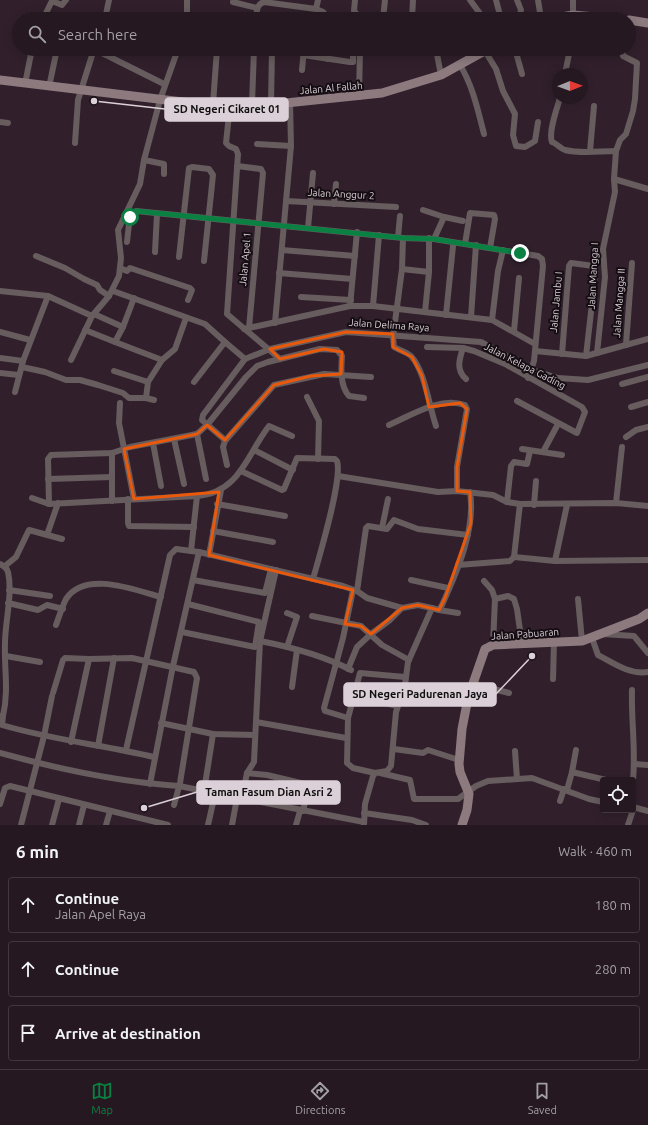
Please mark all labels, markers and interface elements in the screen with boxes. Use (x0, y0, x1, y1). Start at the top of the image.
search box (12, 12, 636, 56)
icon: search (26, 23, 48, 45)
text: Search here (58, 26, 137, 43)
north arrow (552, 68, 588, 104)
street label: Jalan Al Fallah (299, 80, 363, 96)
callout: SD Negeri Cikaret 01 (165, 98, 288, 121)
text: SD Negeri Cikaret 01 (173, 103, 281, 115)
street label: Jalan Anggur 2 (307, 187, 375, 201)
route start (121, 208, 139, 226)
street label: Jalan Apel 1 (237, 231, 253, 287)
street label: Jalan Mangga I (586, 242, 600, 310)
route end (511, 244, 529, 262)
street label: Jalan Mangga II (611, 268, 627, 338)
street label: Jalan Jambu I (548, 271, 564, 333)
street label: Jalan Delima Raya (348, 317, 430, 333)
street label: Jalan Kelapa Gading (482, 341, 568, 391)
street label: Jalan Pabuaran (491, 626, 559, 642)
callout: SD Negeri Padurenan Jaya (344, 683, 496, 706)
text: SD Negeri Padurenan Jaya (352, 688, 488, 700)
map controls (600, 777, 636, 813)
button: locate (600, 777, 636, 813)
callout: Taman Fasum Dian Asri 2 (197, 781, 340, 804)
text: Taman Fasum Dian Asri 2 (205, 786, 333, 798)
text: 6 min (16, 842, 59, 861)
text: Walk · 460 m (558, 844, 632, 858)
text: Continue (55, 890, 119, 907)
icon: ahead (17, 894, 39, 916)
text: 180 m (595, 898, 631, 912)
text: Jalan Apel Raya (55, 907, 146, 921)
icon: ahead (17, 958, 39, 980)
text: Continue (55, 961, 119, 978)
text: 280 m (595, 962, 631, 976)
icon: arrive (17, 1022, 39, 1044)
text: Arrive at destination (55, 1025, 201, 1042)
tab: Map (91, 1080, 113, 1116)
tab: Directions (295, 1080, 345, 1116)
tab: Saved (528, 1080, 557, 1116)

